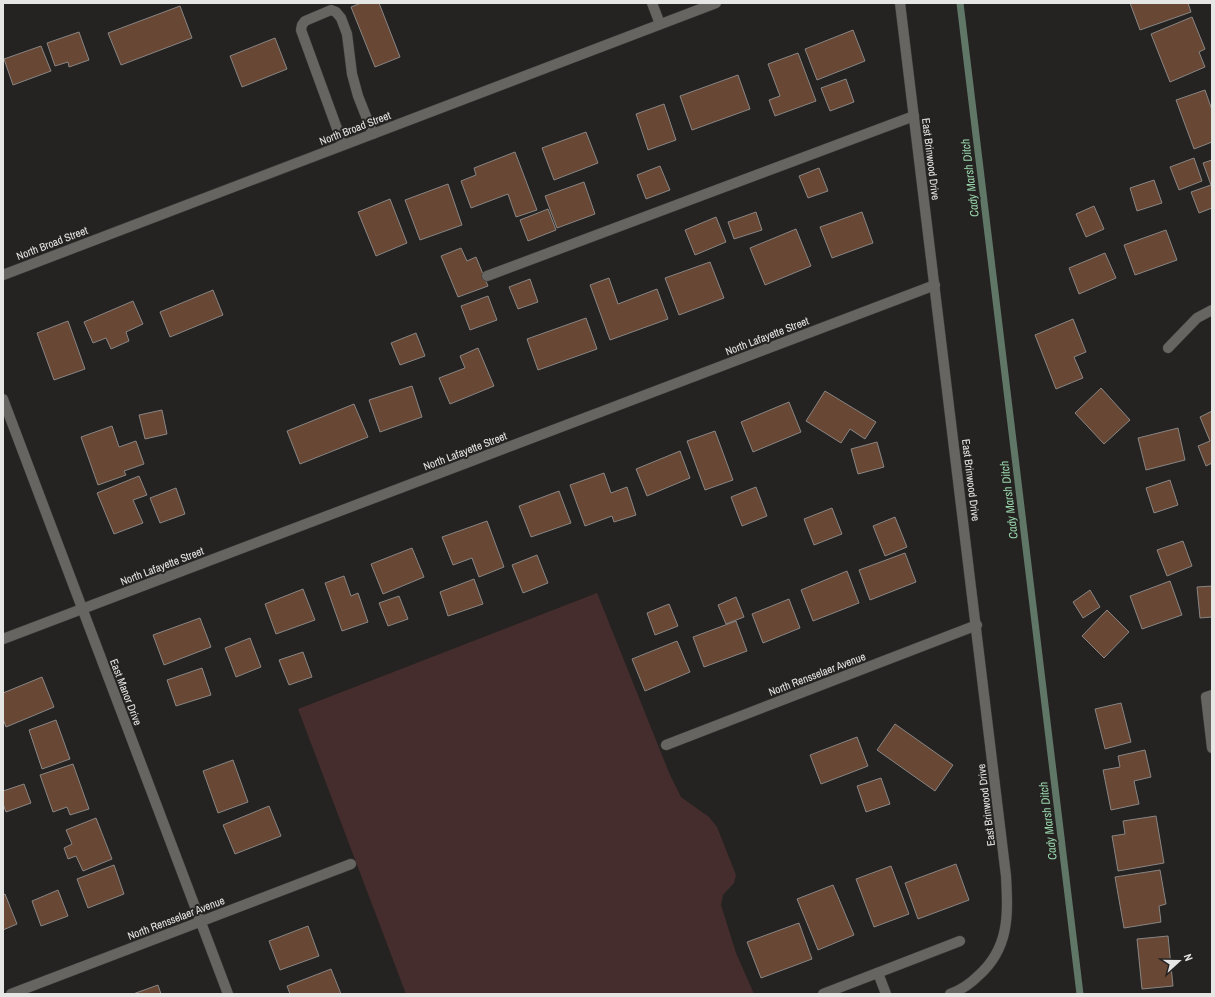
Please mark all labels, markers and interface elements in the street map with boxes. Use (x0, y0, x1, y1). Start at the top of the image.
street label: North Broad Street (317, 108, 393, 148)
street label: East Brinwood Drive (919, 117, 943, 201)
water label: Cady Marsh Ditch (957, 138, 983, 218)
street label: North Broad Street (14, 223, 90, 263)
street label: North Lafayette Street (723, 313, 811, 358)
street label: North Lafayette Street (421, 428, 509, 473)
street label: East Brinwood Drive (959, 438, 983, 522)
water label: Cady Marsh Ditch (996, 460, 1022, 540)
street label: North Lafayette Street (118, 543, 206, 588)
street label: North Rensselaer Avenue (767, 649, 867, 699)
street label: East Manor Drive (107, 657, 145, 727)
street label: East Brinwood Drive (974, 763, 998, 847)
water label: Cady Marsh Ditch (1035, 781, 1061, 861)
street label: North Rensselaer Avenue (126, 893, 226, 943)
north arrow (1159, 941, 1199, 981)
text: N (1181, 952, 1196, 963)

